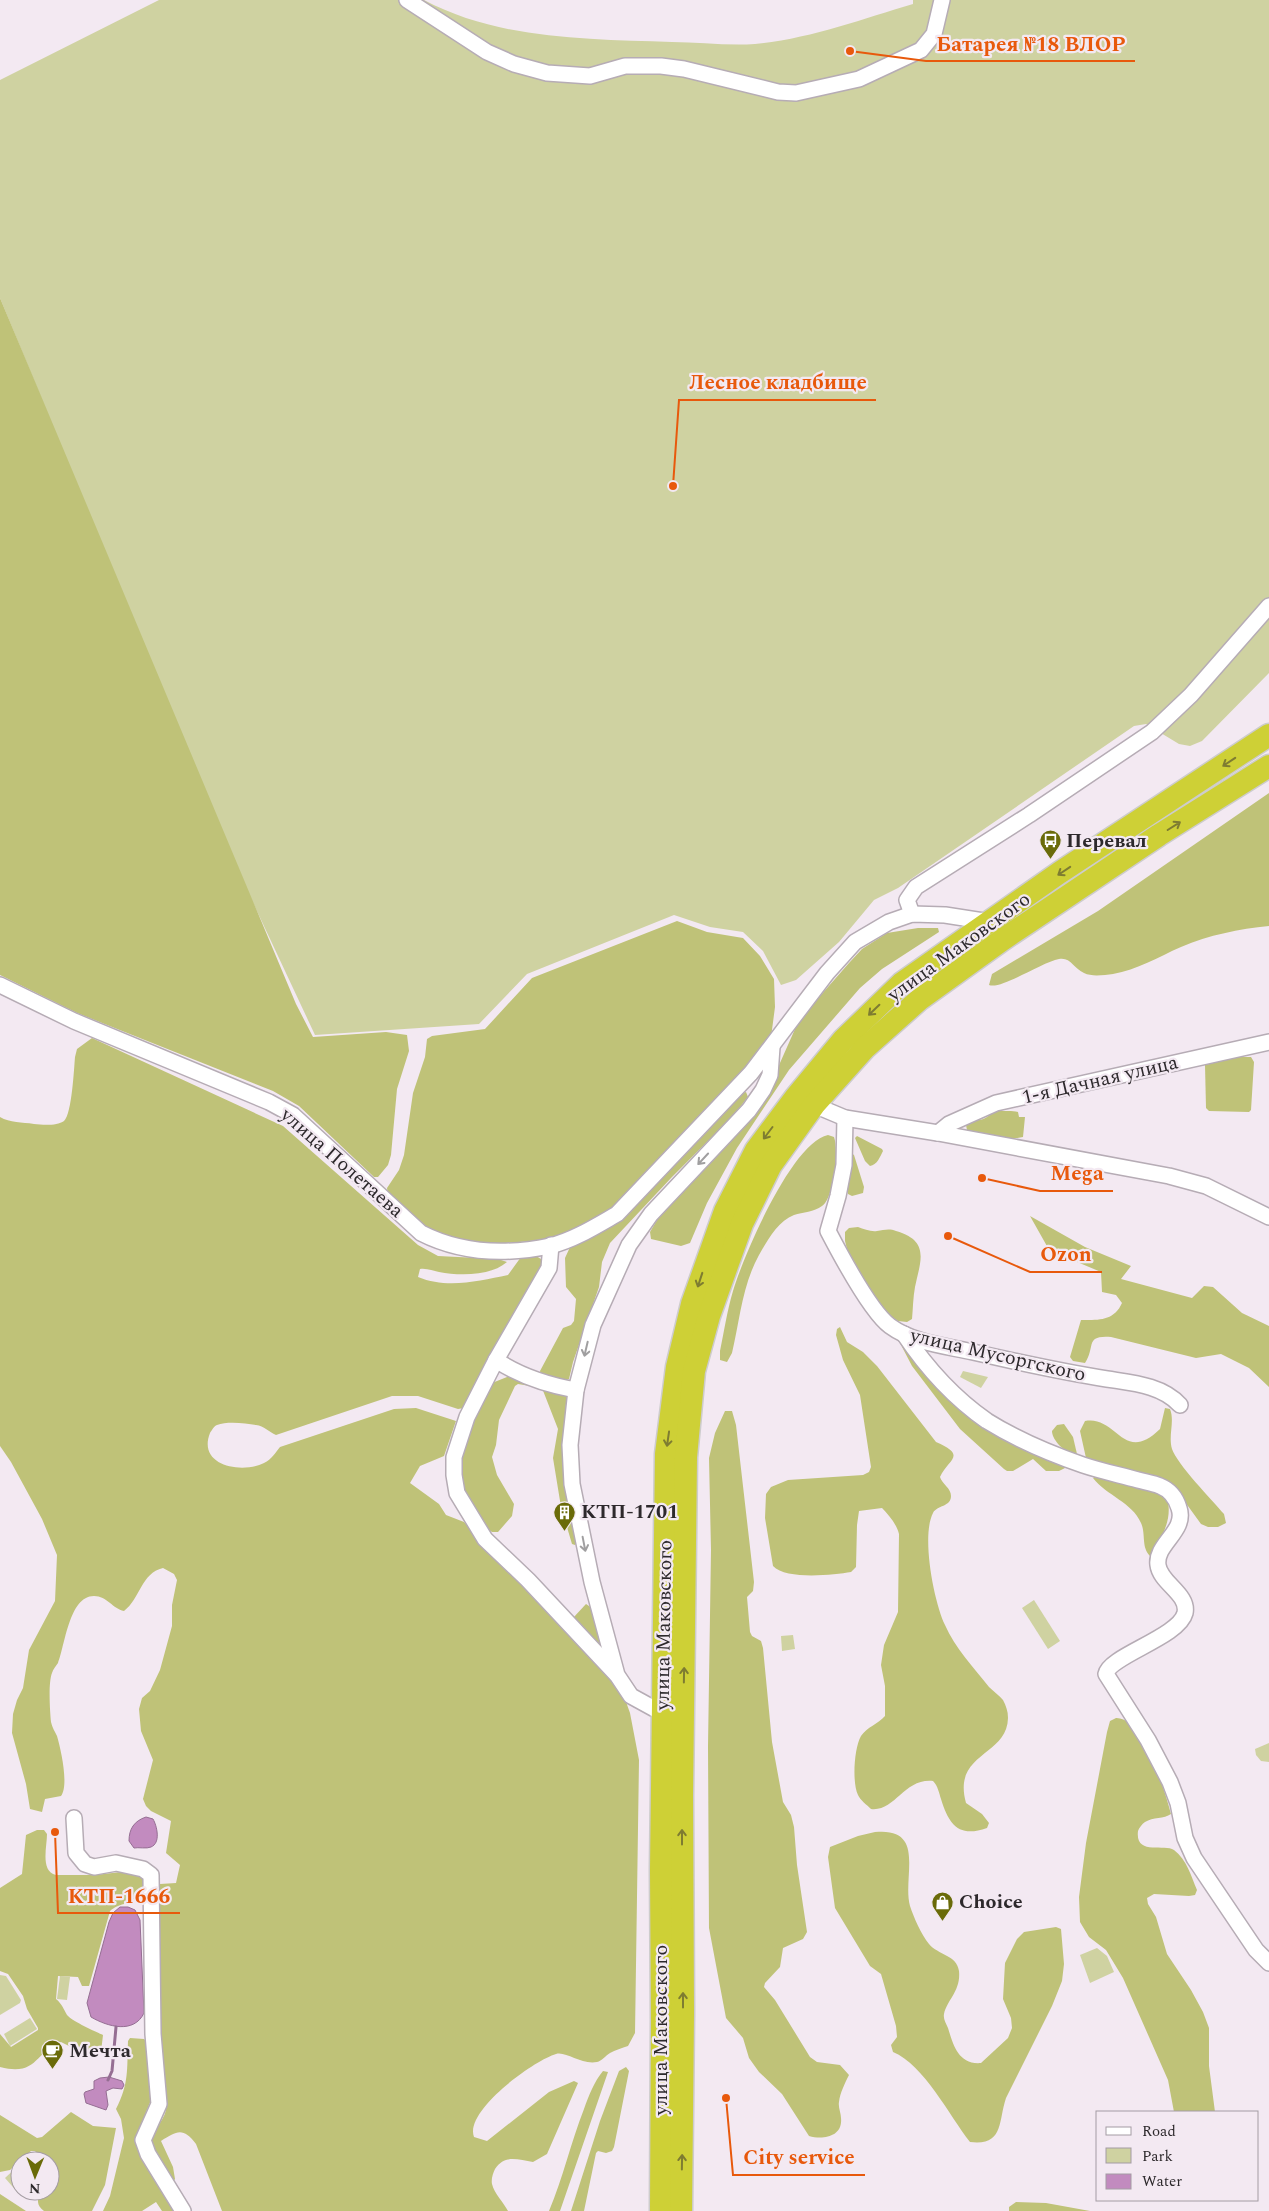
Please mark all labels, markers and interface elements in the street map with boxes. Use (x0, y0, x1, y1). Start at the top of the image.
callout: Батарея №18 ВЛОР (926, 25, 1135, 61)
text: Батарея №18 ВЛОР (936, 29, 1126, 61)
callout: Лесное кладбище (679, 364, 876, 400)
text: Лесное кладбище (689, 367, 867, 399)
one-way arrow (1222, 757, 1236, 767)
one-way arrow (1166, 821, 1180, 831)
place label: Перевал (1066, 826, 1147, 856)
bus stop icon: Перевал (1038, 829, 1062, 860)
one-way arrow (1057, 866, 1071, 876)
street label: улица Маковского (880, 885, 1037, 1010)
one-way arrow (868, 1004, 880, 1016)
street label: 1-я Дачная улица (1019, 1047, 1181, 1113)
street label: улица Полетаева (273, 1100, 411, 1225)
one-way arrow (763, 1126, 773, 1140)
one-way arrow (697, 1152, 709, 1165)
callout: Mega (1040, 1155, 1113, 1191)
text: Mega (1050, 1158, 1104, 1190)
callout: Ozon (1030, 1236, 1102, 1272)
text: Ozon (1040, 1239, 1092, 1271)
one-way arrow (695, 1271, 704, 1287)
street label: улица Мусоргского (906, 1320, 1089, 1390)
one-way arrow (581, 1340, 590, 1356)
one-way arrow (663, 1430, 673, 1446)
place label: КТП-1701 (581, 1497, 679, 1527)
building icon: КТП-1701 (553, 1500, 577, 1531)
one-way arrow (580, 1535, 589, 1551)
street label: улица Маковского (647, 1540, 680, 1711)
one-way arrow (679, 1667, 689, 1684)
one-way arrow (677, 1830, 687, 1846)
callout: КТП-1666 (58, 1877, 180, 1913)
text: КТП-1666 (68, 1881, 170, 1913)
place label: Choice (959, 1887, 1023, 1917)
shop icon: Choice (931, 1890, 955, 1921)
street label: улица Маковского (646, 1945, 676, 2116)
one-way arrow (678, 1992, 688, 2008)
place label: Мечта (69, 2036, 132, 2066)
cafe icon: Мечта (41, 2039, 65, 2070)
legend (1096, 2111, 1259, 2201)
text: Road (1142, 2120, 1176, 2143)
callout: City service (733, 2139, 865, 2175)
text: City service (743, 2142, 855, 2174)
text: Park (1142, 2145, 1173, 2168)
north arrow (10, 2151, 60, 2201)
one-way arrow (677, 2155, 687, 2171)
text: Water (1142, 2170, 1182, 2193)
text: N (29, 2178, 41, 2199)

